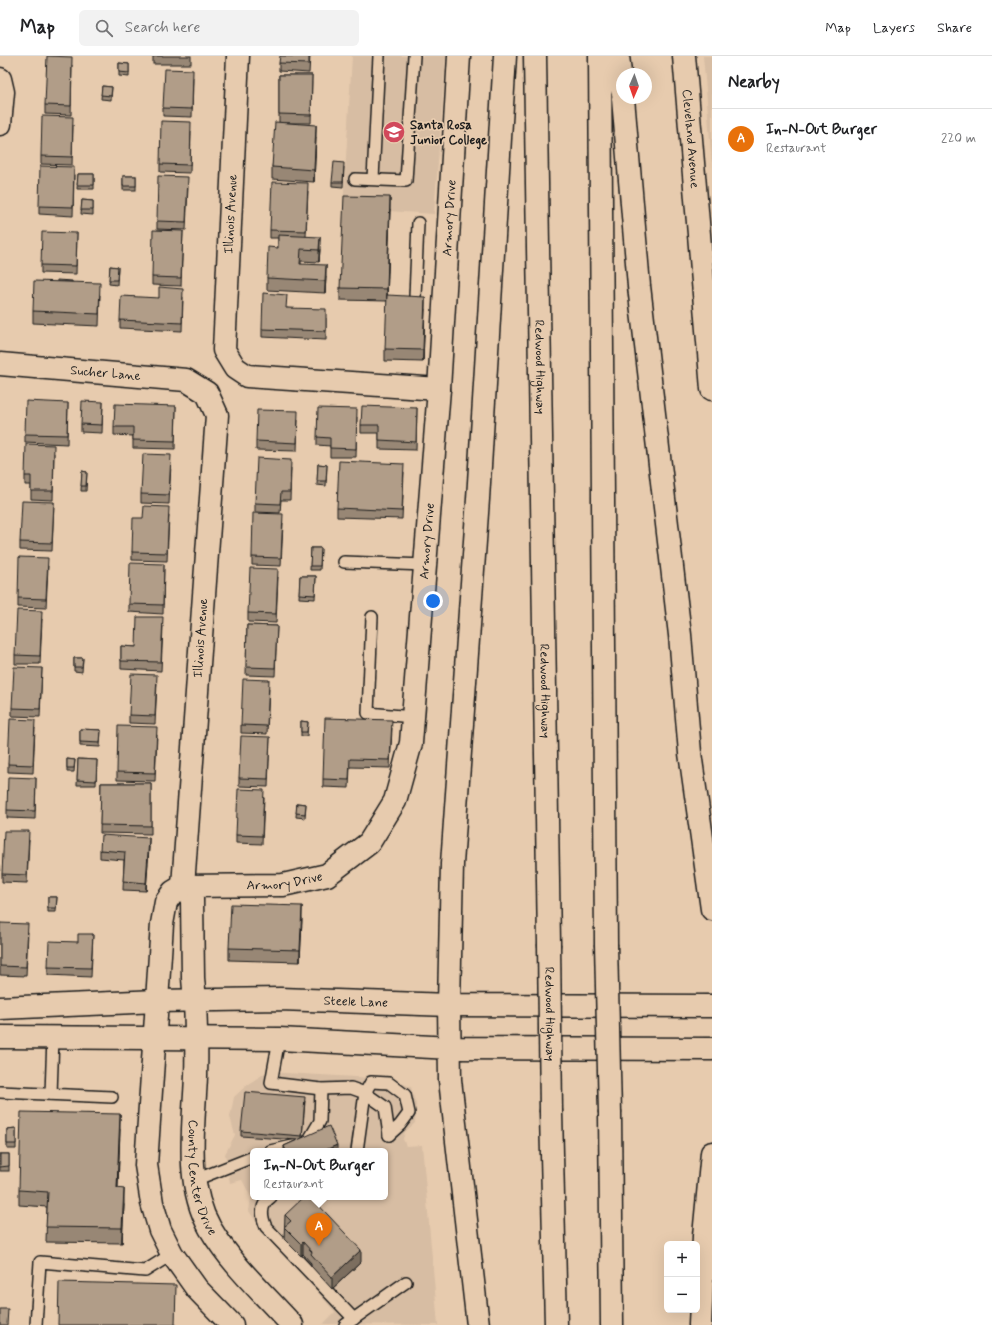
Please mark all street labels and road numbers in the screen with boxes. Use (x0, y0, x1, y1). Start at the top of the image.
street label: Cleveland Avenue (678, 88, 704, 189)
street label: Illinois Avenue (220, 174, 242, 254)
street label: Armory Drive (438, 179, 460, 257)
street label: Redwood Highway (531, 320, 549, 414)
street label: Sucher Lane (70, 362, 142, 385)
street label: Armory Drive (415, 502, 438, 580)
street label: Illinois Avenue (190, 598, 212, 678)
street label: Redwood Highway (536, 644, 554, 738)
street label: Armory Drive (246, 868, 324, 894)
street label: Redwood Highway (540, 967, 559, 1061)
street label: Steele Lane (323, 992, 388, 1011)
street label: County Center Drive (184, 1119, 221, 1239)

